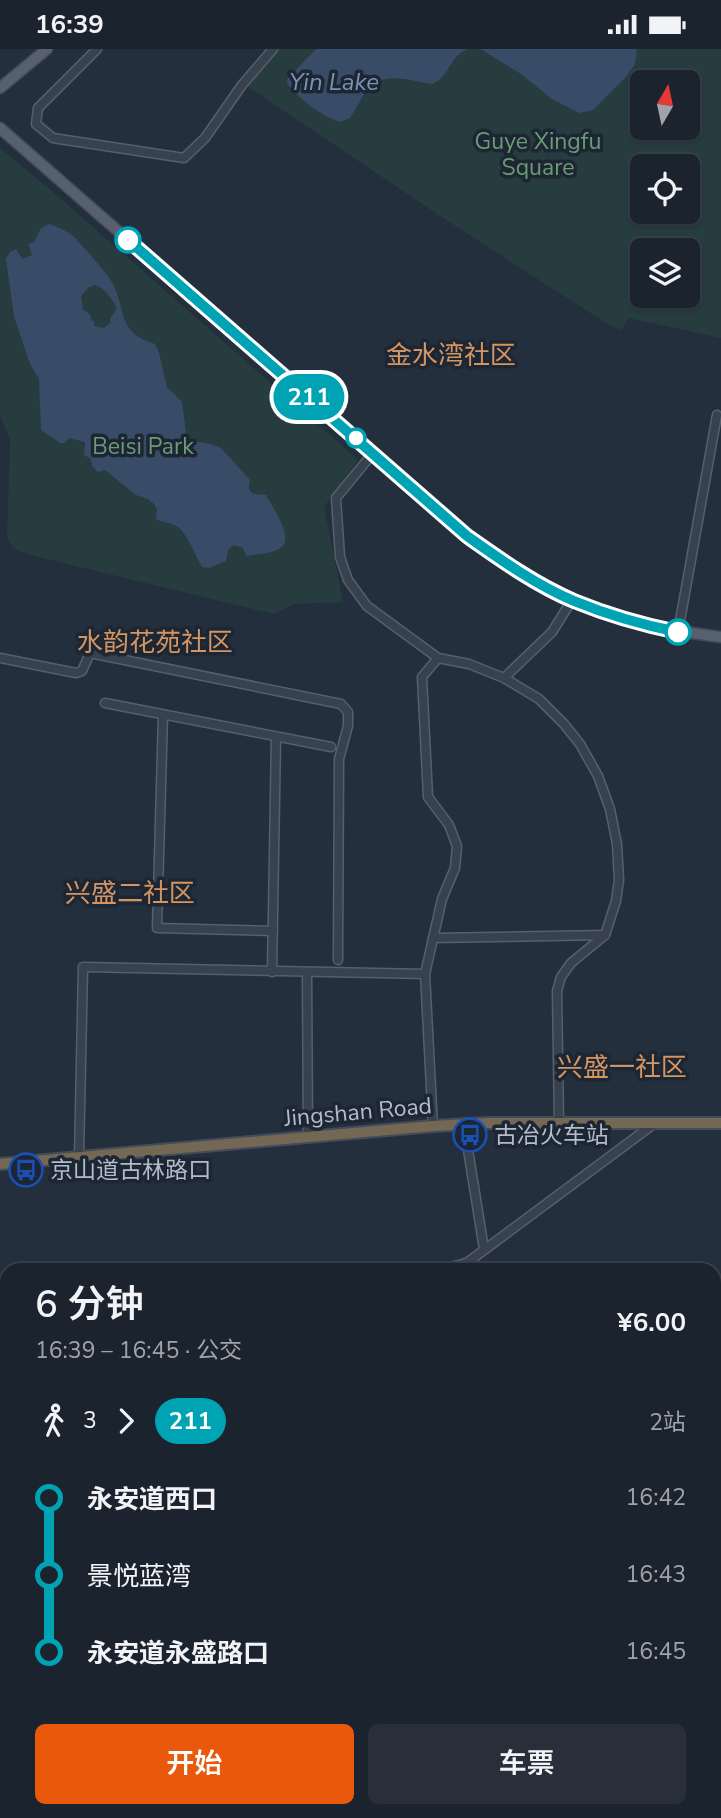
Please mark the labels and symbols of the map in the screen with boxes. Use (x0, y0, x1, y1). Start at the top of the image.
water label: Yin Lake (289, 66, 379, 98)
north arrow (630, 70, 700, 140)
park label: Guye Xingfu Square (475, 126, 601, 183)
unlabelled marker (115, 227, 141, 253)
district label: 金水湾社区 (386, 338, 516, 373)
line badge: 211 (269, 374, 349, 420)
unlabelled marker (346, 428, 366, 448)
park label: Beisi Park (92, 431, 194, 462)
unlabelled marker (665, 619, 691, 645)
district label: 水韵花苑社区 (77, 625, 233, 660)
district label: 兴盛二社区 (65, 876, 195, 911)
district label: 兴盛一社区 (557, 1050, 687, 1085)
street label: Jingshan Road (282, 1090, 433, 1134)
bus stop icon: 古冶火车站 (451, 1116, 489, 1154)
place label: 古冶火车站 (494, 1120, 609, 1151)
bus stop icon: 京山道古林路口 (7, 1151, 45, 1189)
place label: 京山道古林路口 (50, 1155, 211, 1186)

